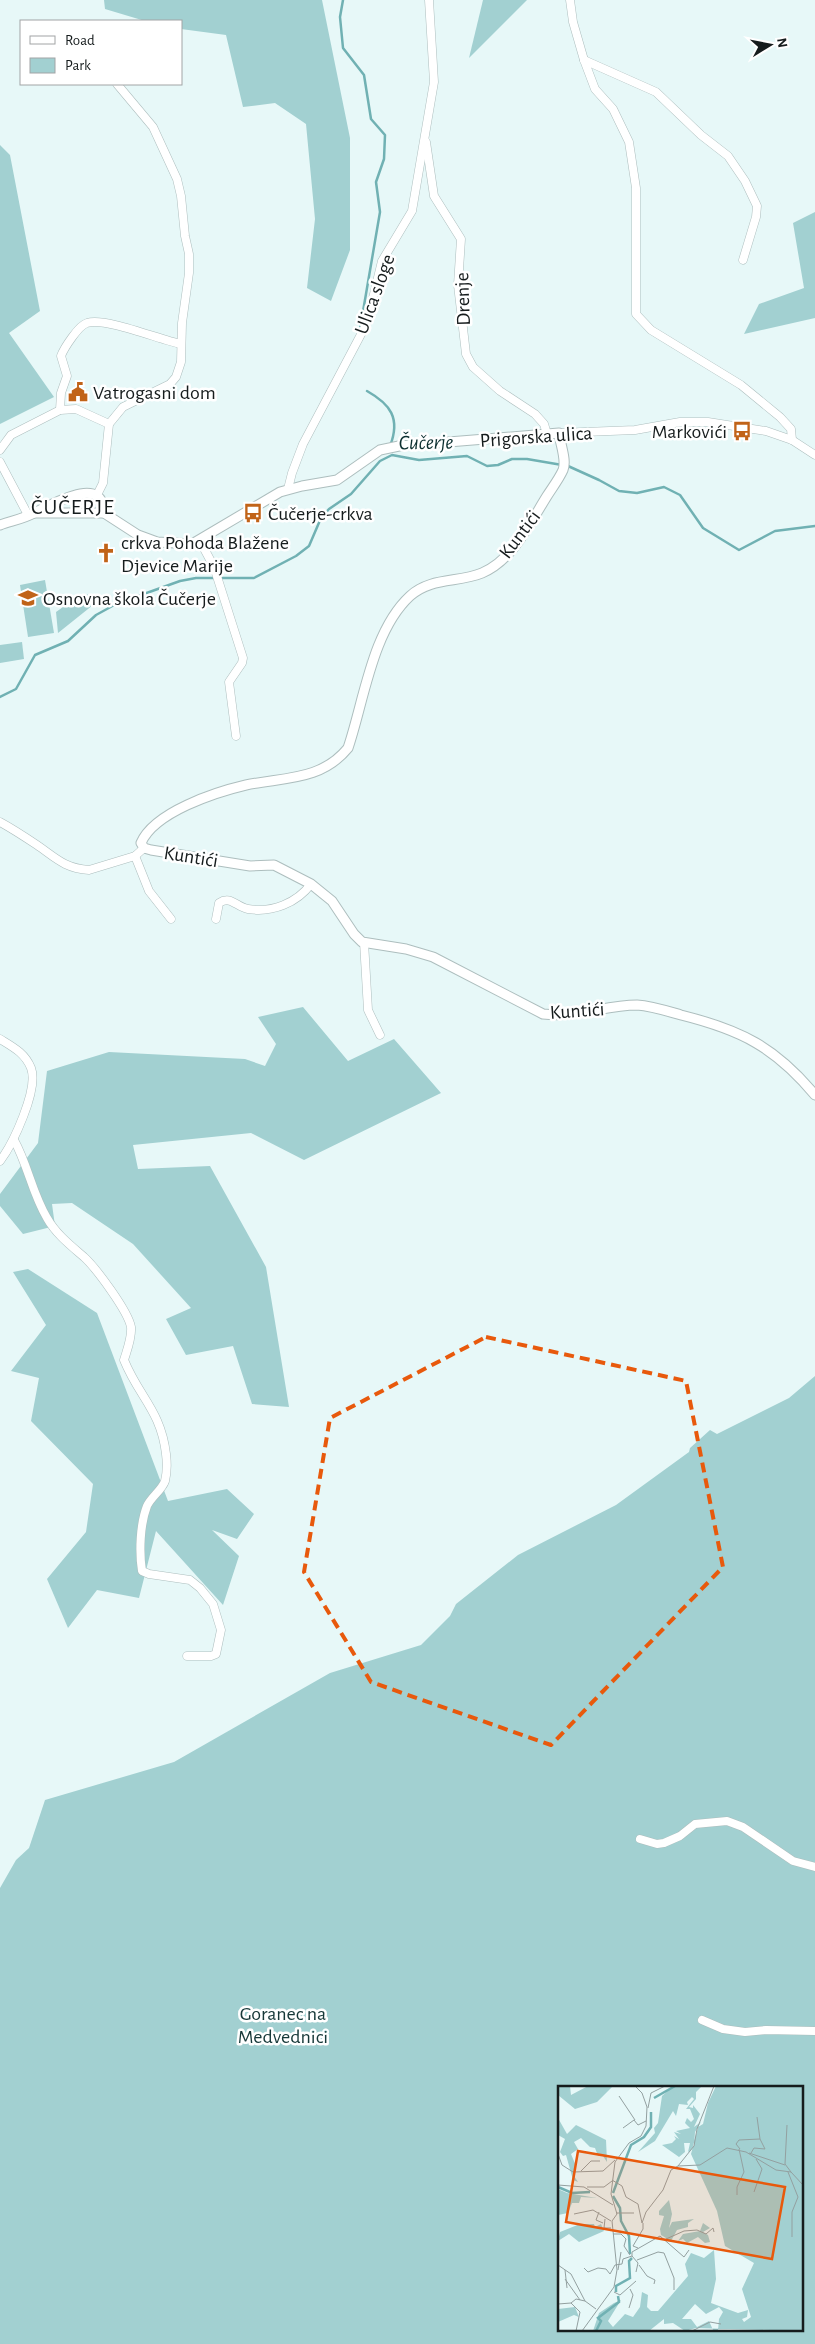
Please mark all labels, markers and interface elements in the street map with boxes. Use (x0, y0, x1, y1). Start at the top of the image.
legend (20, 20, 182, 85)
north arrow (745, 20, 795, 70)
text: Road (65, 33, 95, 48)
text: N (774, 37, 790, 49)
text: Park (65, 58, 91, 73)
street label: Ulica sloge (351, 252, 399, 337)
street label: Drenje (452, 272, 474, 326)
public building icon: Vatrogasni dom (67, 381, 89, 403)
place label: Vatrogasni dom (93, 383, 216, 403)
bus stop icon: Markovići (731, 420, 753, 442)
place label: Markovići (652, 422, 727, 442)
street label: Prigorska ulica (479, 423, 593, 451)
water label: Čučerje (398, 430, 454, 453)
district label: ČUČERJE (31, 495, 115, 518)
bus stop icon: Čučerje-crkva (242, 502, 264, 524)
place label: Čučerje-crkva (268, 503, 373, 524)
street label: Kuntići (495, 507, 544, 562)
place label: crkva Pohoda Blažene Djevice Marije (121, 533, 289, 576)
church icon: crkva Pohoda Blažene Djevice Marije (95, 542, 117, 564)
school or university icon: Osnovna škola Čučerje (17, 587, 39, 609)
place label: Osnovna škola Čučerje (43, 588, 216, 609)
street label: Kuntići (162, 843, 219, 871)
street label: Kuntići (549, 999, 605, 1023)
park label: Goranec na Medvednici (238, 2004, 328, 2047)
inset map (558, 2086, 802, 2332)

